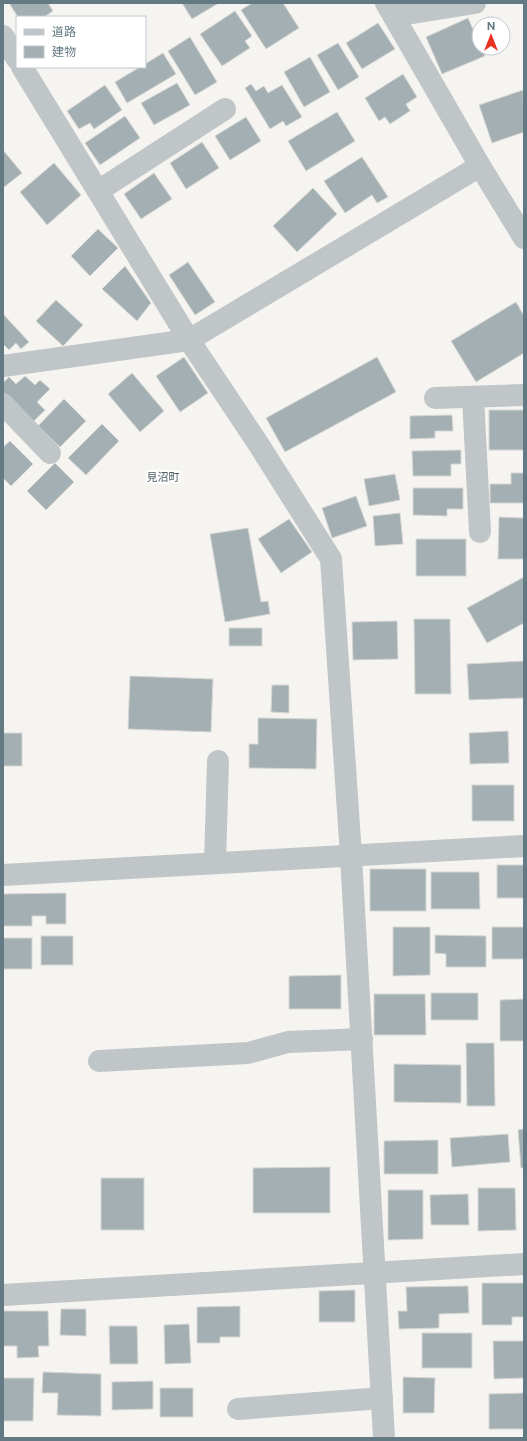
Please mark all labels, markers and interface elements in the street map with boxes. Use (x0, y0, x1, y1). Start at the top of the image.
legend (16, 16, 146, 68)
north arrow (471, 16, 511, 56)
text: N (487, 20, 495, 32)
text: 道路 (52, 25, 76, 39)
text: 建物 (52, 45, 76, 59)
district label: 見沼町 (147, 471, 180, 483)

